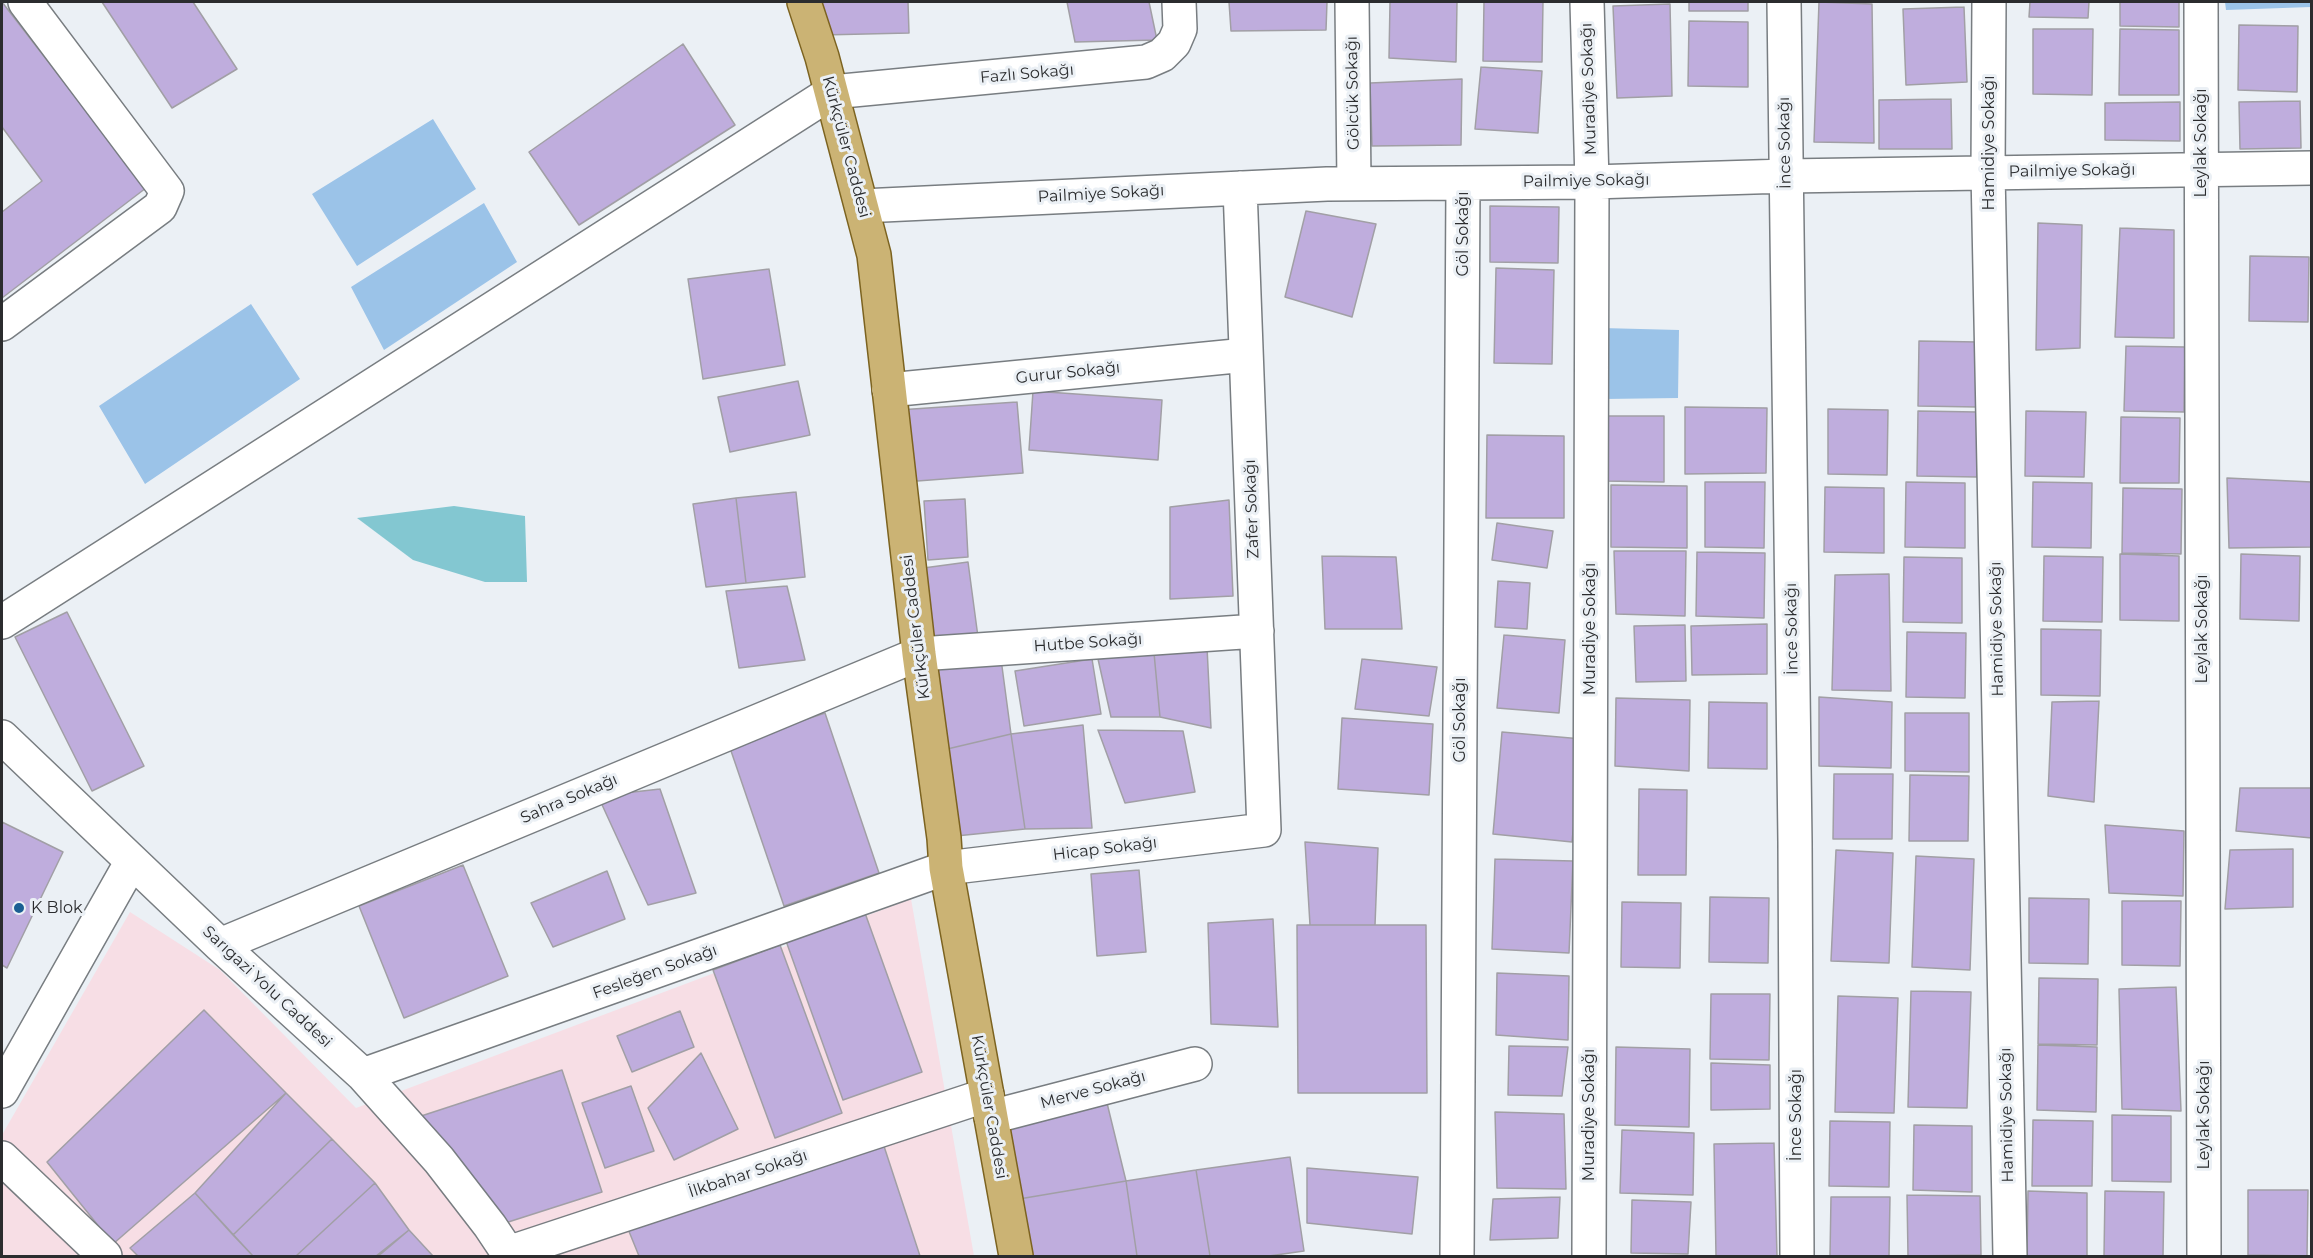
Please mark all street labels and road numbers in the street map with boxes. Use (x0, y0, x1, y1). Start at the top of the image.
street label: Muradiye Sokağı (1577, 22, 1601, 156)
street label: Gölcük Sokağı (1342, 36, 1364, 150)
street label: Fazlı Sokağı (979, 60, 1075, 88)
street label: Kürkçüler Caddesi (818, 74, 874, 220)
street label: Hamidiye Sokağı (1979, 75, 1999, 211)
street label: Leylak Sokağı (2191, 88, 2211, 198)
street label: İnce Sokağı (1775, 97, 1795, 189)
street label: Pailmiye Sokağı (2008, 160, 2136, 182)
street label: Pailmiye Sokağı (1522, 170, 1650, 192)
street label: Pailmiye Sokağı (1037, 181, 1165, 207)
street label: Göl Sokağı (1453, 192, 1473, 276)
street label: Gurur Sokağı (1015, 358, 1121, 388)
street label: Zafer Sokağı (1241, 459, 1263, 559)
street label: Kürkçüler Caddesi (898, 553, 934, 701)
street label: Hamidiye Sokağı (1986, 561, 2008, 697)
street label: Muradiye Sokağı (1580, 563, 1600, 695)
street label: Leylak Sokağı (2192, 574, 2212, 684)
street label: İnce Sokağı (1782, 583, 1802, 675)
street label: Hutbe Sokağı (1033, 630, 1143, 656)
street label: Göl Sokağı (1450, 678, 1470, 762)
street label: Sahra Sokağı (518, 770, 620, 828)
street label: Hicap Sokağı (1052, 833, 1158, 865)
street label: Sarıgazi Yolu Caddesi (198, 922, 336, 1052)
street label: Fesleğen Sokağı (590, 941, 720, 1003)
street label: Kürkçüler Caddesi (967, 1034, 1011, 1180)
street label: Hamidiye Sokağı (1996, 1047, 2018, 1183)
street label: Muradiye Sokağı (1579, 1049, 1599, 1181)
street label: Leylak Sokağı (2194, 1060, 2214, 1170)
street label: Merve Sokağı (1038, 1067, 1148, 1113)
street label: İnce Sokağı (1786, 1069, 1806, 1161)
street label: İlkbahar Sokağı (686, 1146, 810, 1202)

